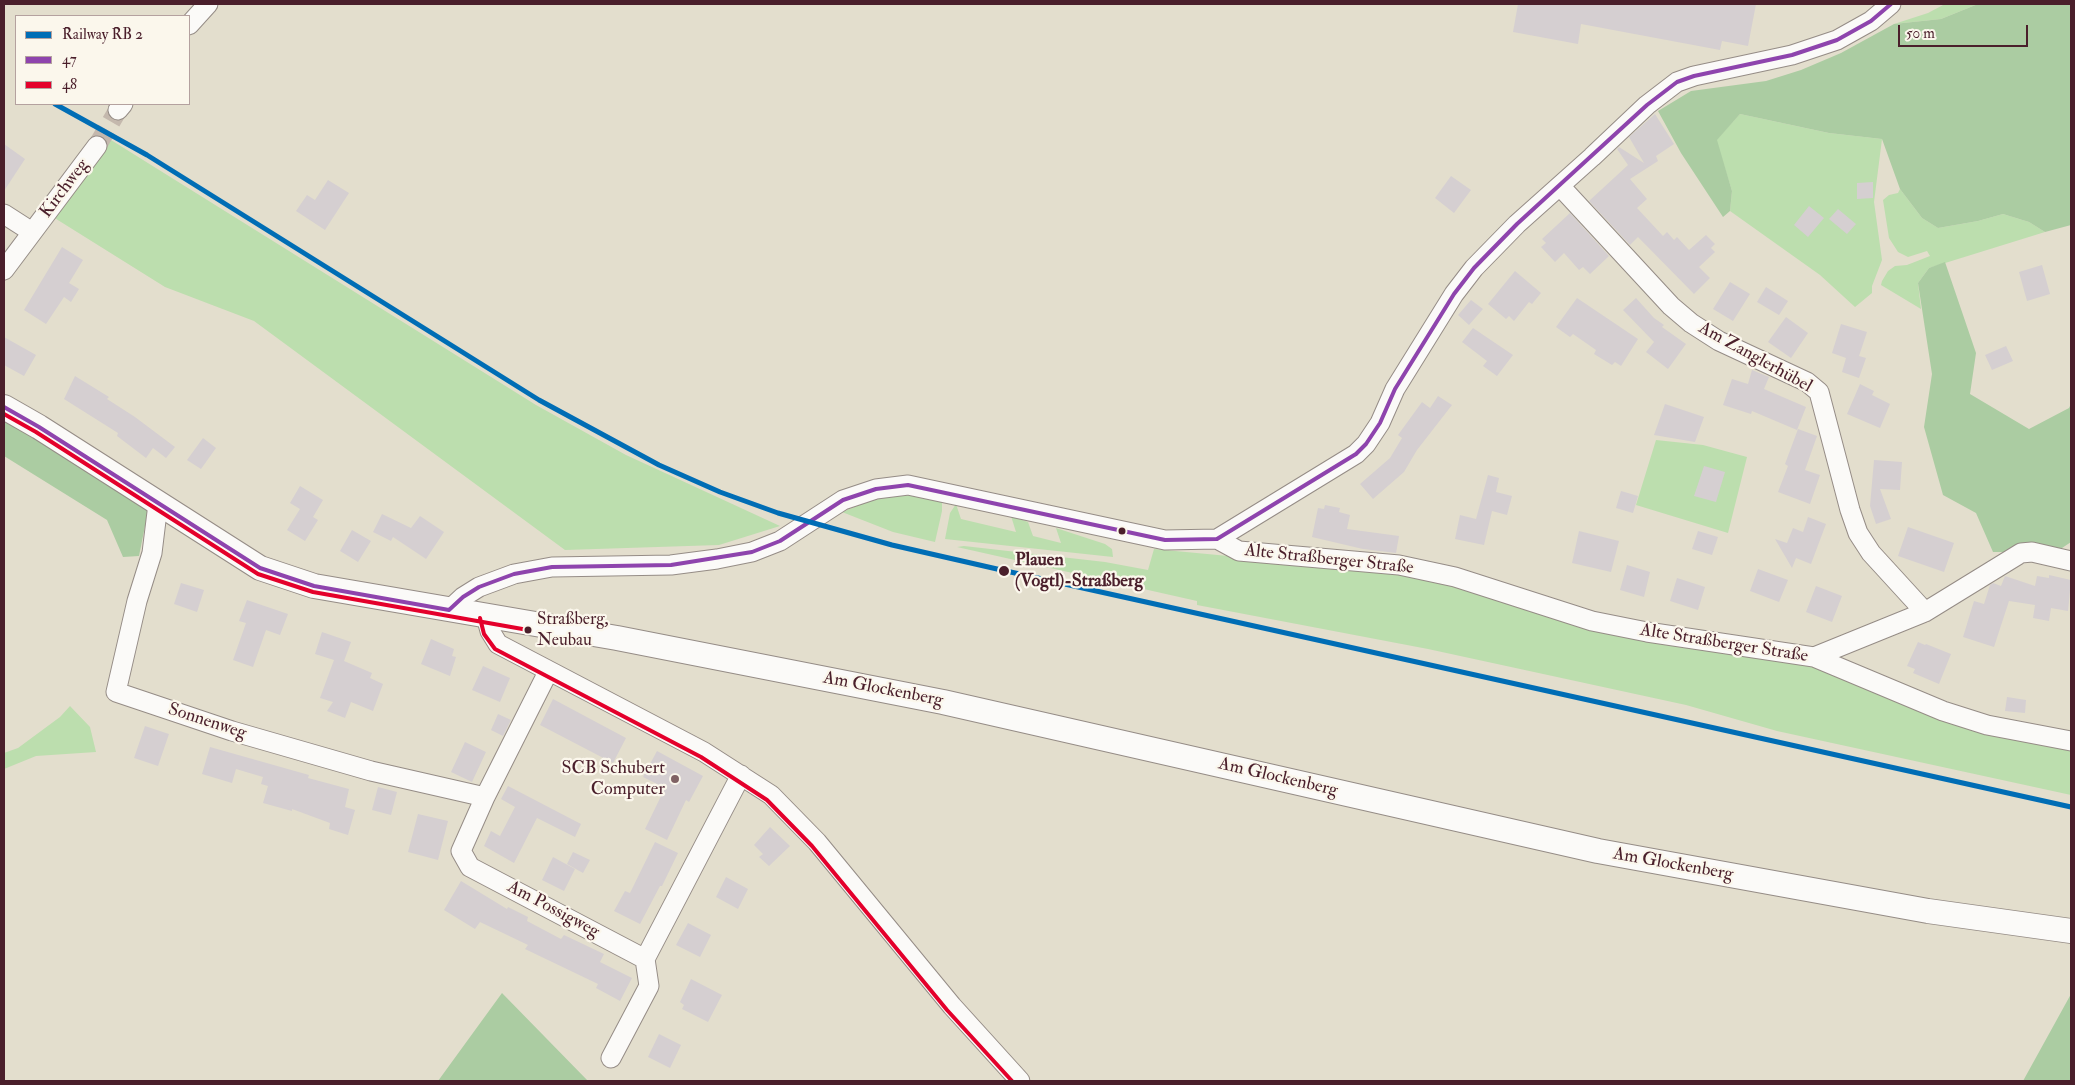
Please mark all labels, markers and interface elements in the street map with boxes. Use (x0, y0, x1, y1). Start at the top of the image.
legend (15, 15, 190, 105)
scale bar (1900, 15, 2030, 47)
text: 50 m (1906, 24, 1935, 43)
text: Railway RB 2 (62, 25, 143, 44)
text: 47 (62, 50, 77, 69)
text: 48 (62, 75, 77, 94)
street label: Kirchweg (36, 155, 94, 223)
street label: Am Zanglerhübel (1694, 318, 1816, 398)
unlabelled marker (1117, 526, 1127, 536)
street label: Alte Straßberger Straße (1243, 540, 1415, 580)
place label: Plauen (Vogtl)-Straßberg (1015, 550, 1143, 592)
marker: Plauen (Vogtl)-Straßberg (997, 564, 1011, 578)
place label: Straßberg, Neubau (537, 610, 608, 650)
street label: Alte Straßberger Straße (1638, 620, 1810, 668)
marker: Straßberg, Neubau (523, 625, 533, 635)
street label: Am Glockenberg (821, 668, 945, 712)
street label: Sonnenweg (165, 699, 249, 745)
street label: Am Glockenberg (1216, 754, 1340, 802)
place label: SCB Schubert Computer (561, 758, 665, 801)
marker: SCB Schubert Computer (669, 773, 681, 785)
street label: Am Glockenberg (1611, 844, 1735, 886)
street label: Am Possigweg (503, 877, 603, 943)

